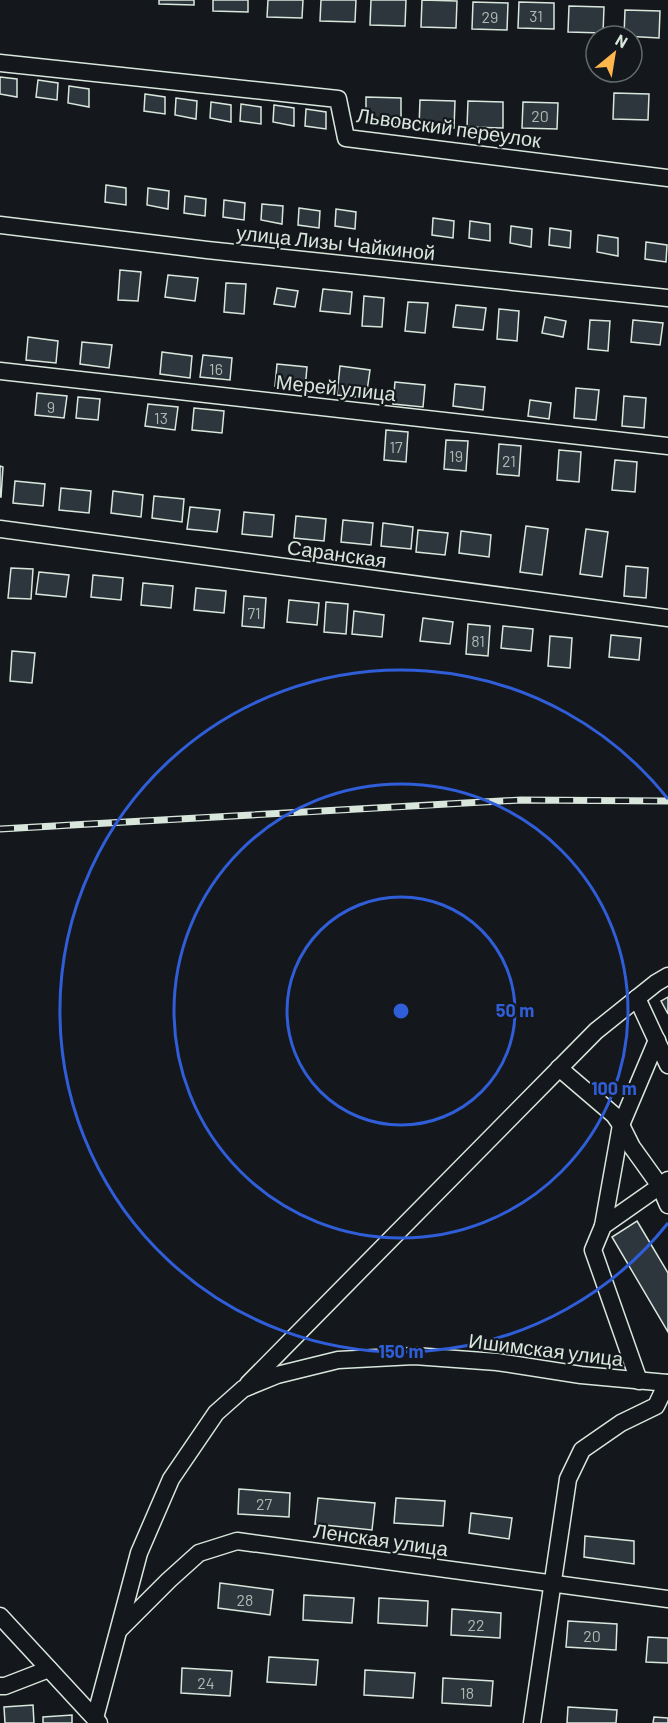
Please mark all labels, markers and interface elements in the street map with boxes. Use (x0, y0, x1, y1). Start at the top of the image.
house number: 31 (529, 6, 543, 25)
house number: 29 (482, 7, 498, 26)
north arrow (584, 24, 644, 84)
text: N (612, 30, 631, 51)
street label: Львовский переулок (355, 102, 543, 152)
house number: 20 (531, 106, 549, 125)
street label: улица Лизы Чайкиной (235, 220, 437, 264)
house number: 16 (209, 359, 223, 378)
street label: Мерей улица (275, 369, 398, 405)
house number: 9 (47, 397, 55, 416)
house number: 13 (154, 408, 168, 427)
house number: 17 (389, 437, 403, 456)
house number: 19 (449, 446, 463, 465)
house number: 21 (502, 451, 516, 470)
street label: Саранская (286, 534, 388, 572)
house number: 71 (247, 603, 261, 622)
house number: 81 (471, 631, 485, 650)
text: 50 m (496, 999, 534, 1021)
centre of rings (391, 1001, 411, 1021)
text: 100 m (591, 1077, 637, 1099)
street label: Ишимская улица (467, 1328, 625, 1370)
text: 150 m (379, 1340, 423, 1362)
house number: 27 (256, 1494, 272, 1513)
street label: Ленская улица (312, 1518, 451, 1560)
house number: 28 (237, 1590, 253, 1609)
house number: 22 (467, 1615, 485, 1634)
house number: 20 (583, 1626, 601, 1645)
house number: 24 (197, 1673, 215, 1692)
house number: 18 (460, 1683, 474, 1702)

